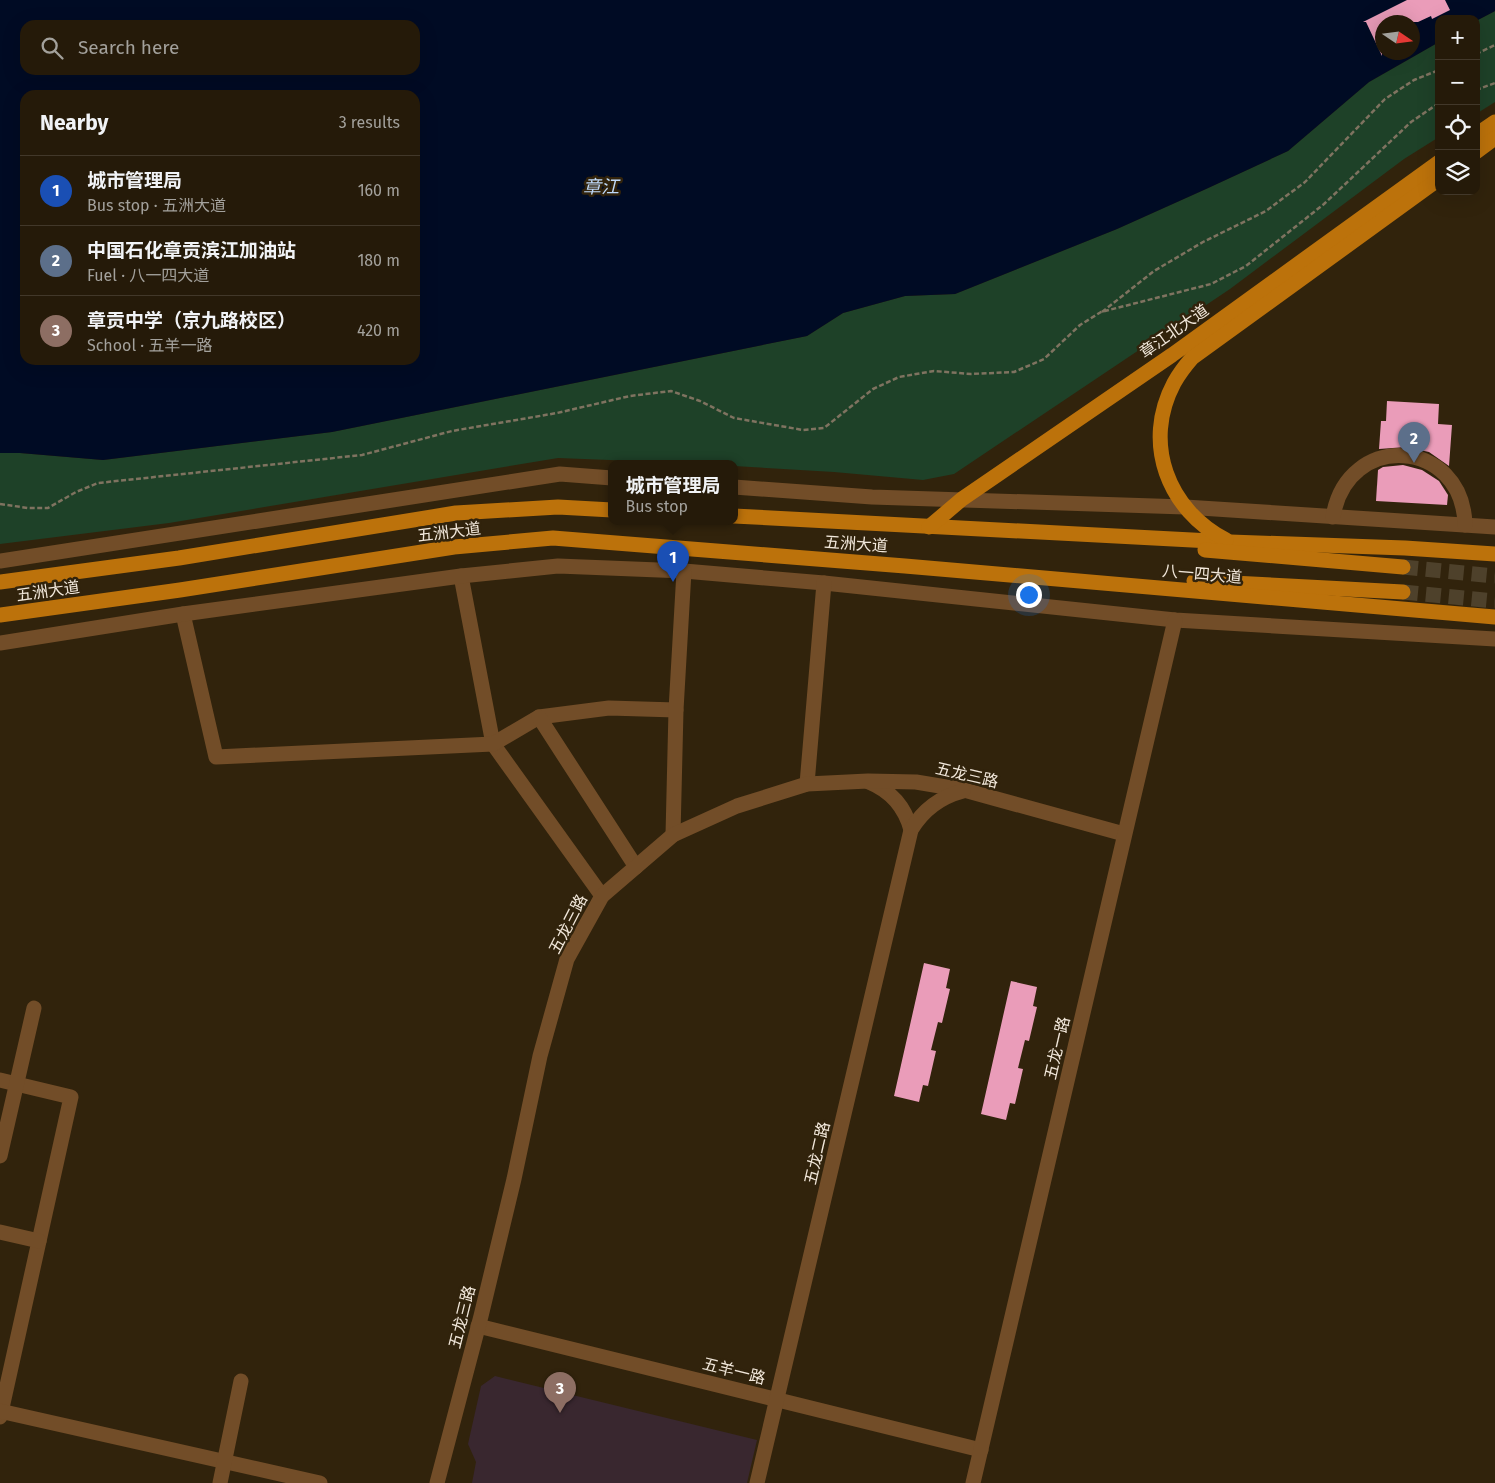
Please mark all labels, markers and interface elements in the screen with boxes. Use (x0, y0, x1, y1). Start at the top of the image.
north arrow (1375, 15, 1420, 60)
map controls (1435, 15, 1480, 195)
button: + (1435, 15, 1480, 60)
search box (20, 20, 420, 75)
icon: search (38, 34, 66, 62)
text: Search here (78, 36, 179, 59)
button: − (1435, 60, 1480, 105)
button: locate (1435, 105, 1480, 150)
text: Nearby (40, 110, 108, 136)
text: 3 results (339, 113, 400, 132)
button: layers (1435, 150, 1480, 195)
text: 城市管理局 (87, 169, 182, 192)
water label: 章江 (583, 176, 621, 198)
text: 1 (52, 181, 60, 200)
text: 160 m (358, 181, 400, 200)
text: Bus stop · 五洲大道 (87, 196, 226, 215)
text: 中国石化章贡滨江加油站 (87, 239, 296, 262)
text: 2 (52, 251, 60, 270)
text: 180 m (357, 251, 400, 270)
text: Fuel · 八一四大道 (87, 266, 209, 285)
street label: 章江北大道 (1136, 300, 1212, 362)
text: 章贡中学（京九路校区） (87, 309, 296, 332)
text: 3 (52, 321, 60, 340)
text: 420 m (357, 321, 400, 340)
text: School · 五羊一路 (87, 336, 212, 355)
pin: 2 (1398, 422, 1430, 463)
popup (608, 460, 738, 525)
text: 城市管理局 (625, 474, 721, 497)
text: Bus stop (625, 497, 688, 516)
street label: 五洲大道 (416, 519, 482, 545)
street label: 五洲大道 (823, 532, 889, 556)
pin: 1 (657, 541, 689, 582)
street label: 八一四大道 (1161, 561, 1243, 587)
street label: 五洲大道 (15, 577, 81, 605)
your location (1016, 582, 1042, 608)
street label: 五龙三路 (934, 759, 1000, 791)
street label: 五龙三路 (545, 891, 591, 957)
street label: 五龙一路 (1041, 1015, 1073, 1081)
street label: 五龙二路 (801, 1120, 833, 1186)
street label: 五龙三路 (445, 1284, 479, 1350)
street label: 五羊一路 (701, 1354, 767, 1388)
pin: 3 (544, 1372, 576, 1413)

